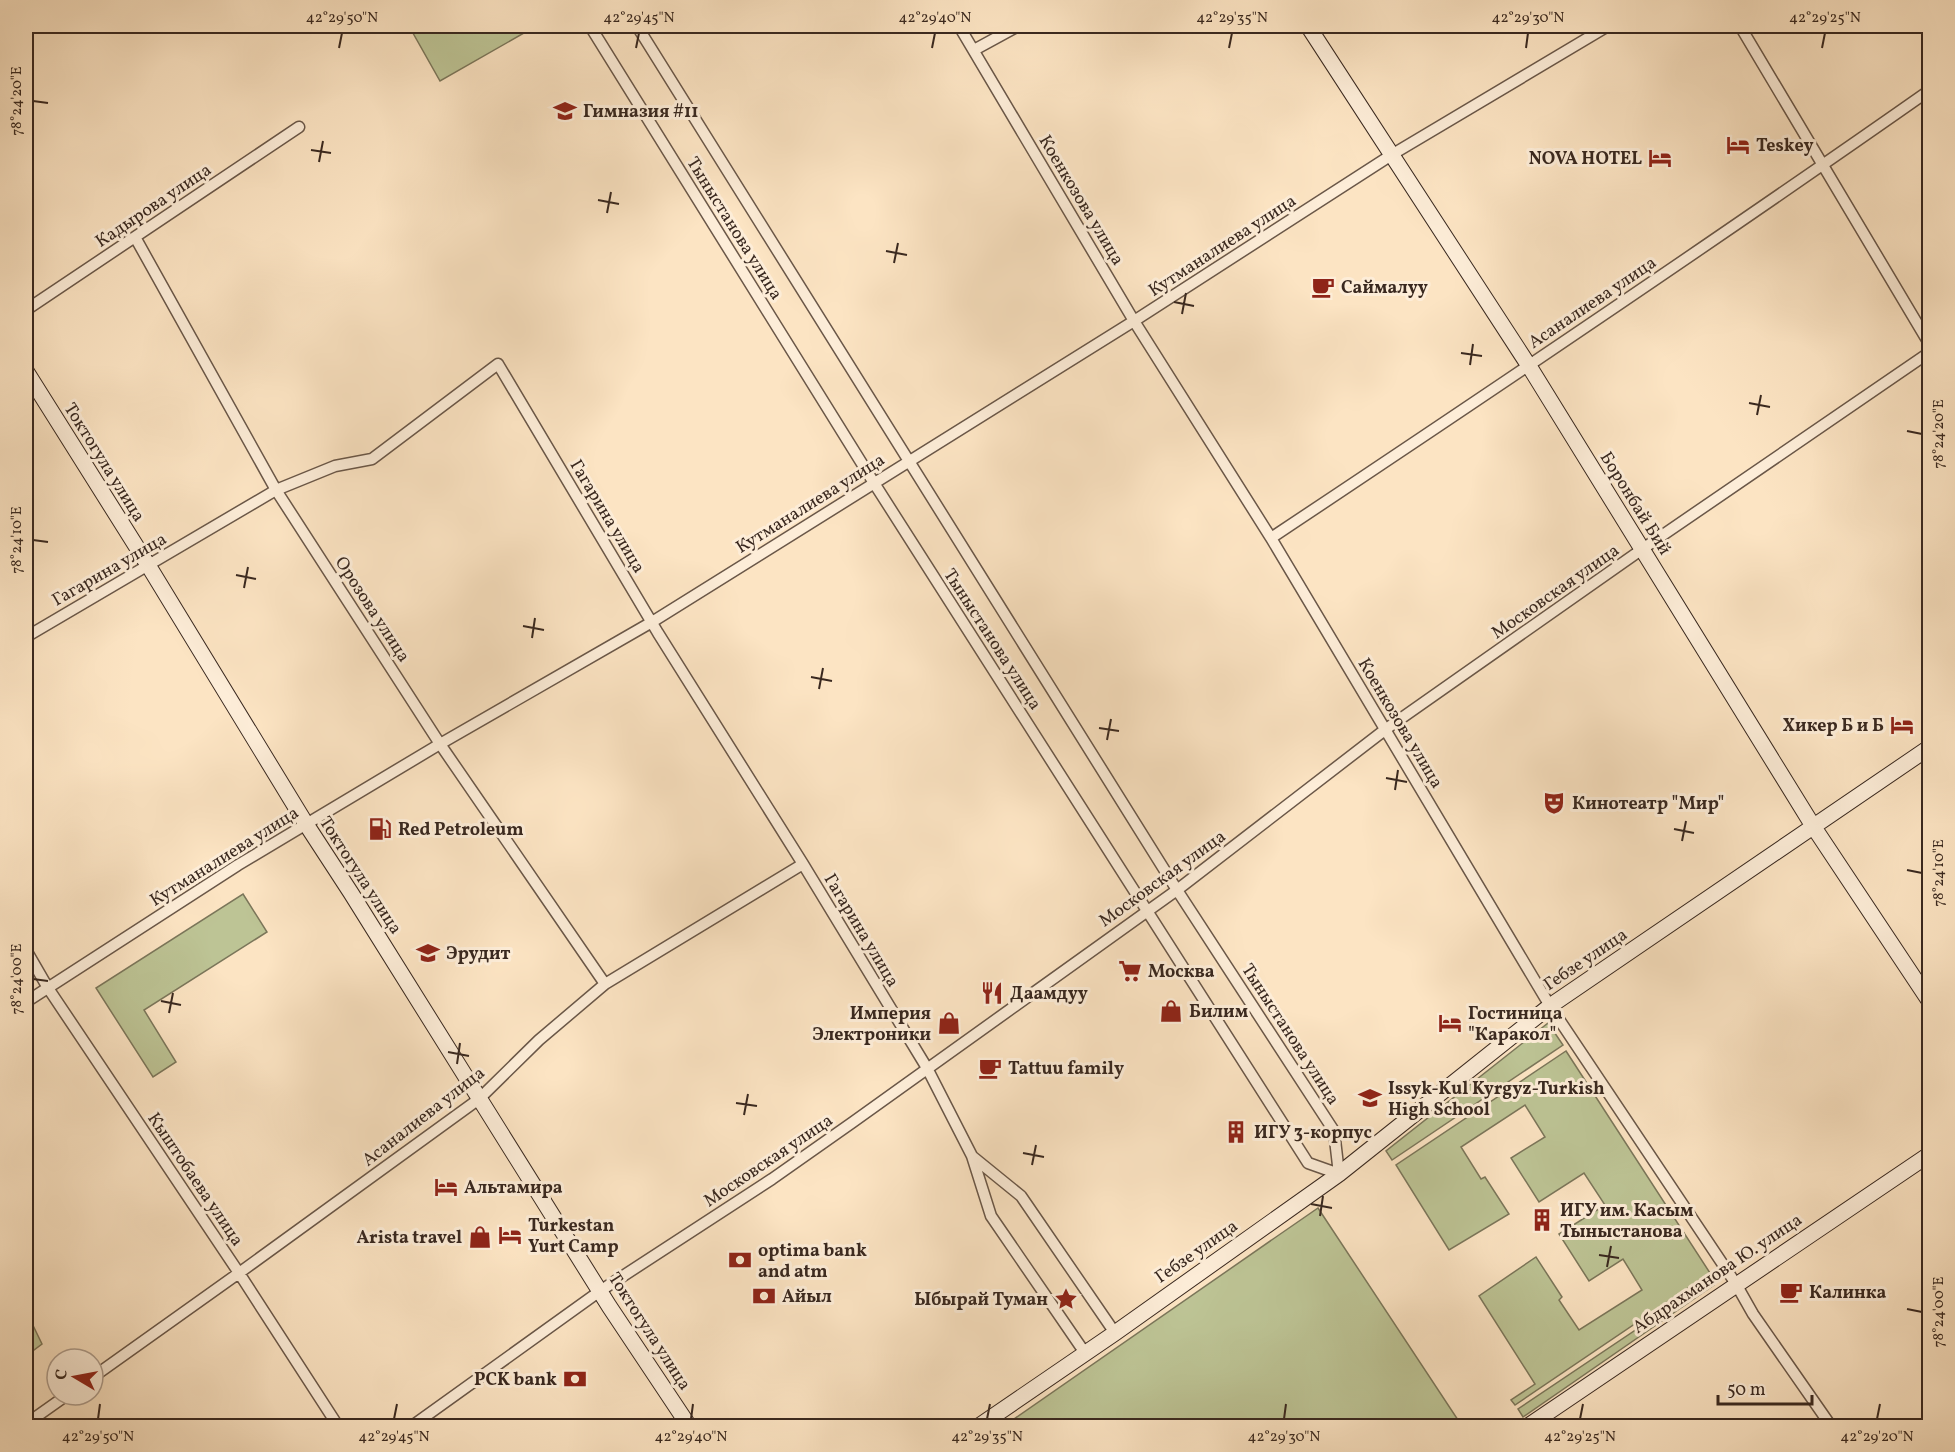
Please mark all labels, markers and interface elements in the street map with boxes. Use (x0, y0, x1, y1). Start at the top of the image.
text: 42°29'50"N (306, 8, 378, 29)
text: 42°29'45"N (603, 8, 675, 29)
text: 42°29'40"N (899, 8, 971, 29)
text: 42°29'35"N (1196, 8, 1268, 29)
text: 42°29'30"N (1492, 8, 1564, 29)
text: 42°29'25"N (1789, 8, 1861, 29)
text: 78°24'20"E (7, 66, 28, 136)
school or university icon: Гимназия #11 (552, 98, 578, 124)
place label: Гимназия #11 (583, 100, 698, 125)
street label: Коенкозова улица (1032, 131, 1130, 271)
hotel icon: Teskey (1725, 132, 1751, 158)
place label: Teskey (1756, 134, 1814, 159)
hotel icon: NOVA HOTEL (1647, 145, 1673, 171)
place label: NOVA HOTEL (1529, 147, 1642, 172)
street label: Тыныстанова улица (680, 153, 788, 305)
street label: Кадырова улица (91, 158, 217, 254)
street label: Кутманалиева улица (1144, 189, 1302, 303)
street label: Асаналиева улица (1524, 251, 1662, 356)
cafe icon: Саймалуу (1310, 274, 1336, 300)
place label: Саймалуу (1341, 276, 1428, 301)
street label: Токтогула улица (57, 398, 150, 527)
text: 78°24'20"E (1929, 399, 1950, 469)
street label: Боронбай Бий (1593, 447, 1677, 560)
street label: Кутманалиева улица (731, 448, 890, 560)
street label: Гагарина улица (563, 455, 651, 578)
text: 78°24'10"E (7, 506, 28, 574)
street label: Гагарина улица (48, 527, 172, 613)
street label: Московская улица (1487, 539, 1625, 646)
street label: Орозова улица (328, 552, 415, 668)
street label: Тыныстанова улица (937, 564, 1047, 715)
street label: Коенкозова улица (1351, 654, 1449, 794)
hotel icon: Хикер Б и Б (1889, 712, 1915, 738)
place label: Хикер Б и Б (1782, 714, 1884, 739)
theatre icon: Кинотеатр "Мир" (1541, 790, 1567, 816)
place label: Кинотеатр "Мир" (1572, 792, 1724, 817)
street label: Кутманалиева улица (145, 801, 304, 913)
street label: Токтогула улица (312, 812, 407, 940)
fuel station icon: Red Petroleum (367, 816, 393, 842)
place label: Red Petroleum (398, 818, 524, 843)
street label: Московская улица (1094, 825, 1231, 934)
text: 78°24'10"E (1929, 839, 1950, 907)
street label: Гагарина улица (817, 869, 905, 992)
street label: Гебзе улица (1539, 923, 1633, 998)
school or university icon: Эрудит (415, 940, 441, 966)
place label: Эрудит (446, 942, 510, 967)
text: 78°24'00"E (7, 944, 28, 1014)
supermarket icon: Москва (1117, 958, 1143, 984)
street label: Тыныстанова улица (1235, 959, 1345, 1110)
place label: Москва (1148, 960, 1215, 985)
restaurant icon: Даамдуу (979, 980, 1005, 1006)
place label: Даамдуу (1010, 982, 1088, 1007)
shop icon: Билим (1158, 998, 1184, 1024)
place label: Билим (1189, 1000, 1249, 1025)
place label: Империя Электроники (812, 1002, 931, 1048)
place label: Гостиница "Каракол" (1468, 1002, 1563, 1048)
shop icon: Империя Электроники (936, 1010, 962, 1036)
hotel icon: Гостиница "Каракол" (1437, 1010, 1463, 1036)
cafe icon: Tattuu family (977, 1055, 1003, 1081)
place label: Tattuu family (1008, 1057, 1124, 1082)
street label: Асаналиева улица (357, 1061, 491, 1173)
place label: Issyk-Kul Kyrgyz-Turkish High School (1388, 1077, 1605, 1123)
school or university icon: Issyk-Kul Kyrgyz-Turkish High School (1357, 1085, 1383, 1111)
street label: Кыштобаева улица (141, 1108, 249, 1252)
street label: Московская улица (699, 1109, 839, 1214)
building icon: ИГУ 3-корпус (1223, 1119, 1249, 1145)
place label: ИГУ 3-корпус (1254, 1121, 1372, 1146)
hotel icon: Альтамира (433, 1174, 459, 1200)
place label: Альтамира (464, 1176, 563, 1201)
place label: ИГУ им. Касым Тыныстанова (1560, 1199, 1694, 1245)
building icon: ИГУ им. Касым Тыныстанова (1529, 1207, 1555, 1233)
street label: Абдрахманова Ю. улица (1628, 1208, 1808, 1340)
place label: Turkestan Yurt Camp (528, 1214, 619, 1260)
street label: Гебзе улица (1150, 1214, 1244, 1290)
hotel icon: Turkestan Yurt Camp (497, 1222, 523, 1248)
shop icon: Arista travel (467, 1224, 493, 1250)
place label: Arista travel (356, 1226, 462, 1251)
place label: optima bank and atm (758, 1239, 867, 1285)
bank icon: optima bank and atm (727, 1247, 753, 1273)
street label: Токтогула улица (601, 1268, 696, 1396)
text: 78°24'00"E (1929, 1277, 1950, 1347)
cafe icon: Калинка (1778, 1279, 1804, 1305)
place label: Калинка (1809, 1281, 1887, 1306)
bank icon: Айыл (751, 1283, 777, 1309)
place label: Айыл (782, 1285, 832, 1310)
place icon: Ыбырай Туман (1053, 1286, 1079, 1312)
place label: Ыбырай Туман (914, 1288, 1048, 1313)
north arrow (45, 1347, 105, 1407)
bank icon: PCK bank (562, 1366, 588, 1392)
text: С (50, 1368, 74, 1382)
place label: PCK bank (474, 1368, 557, 1393)
scale bar (1718, 1368, 1812, 1406)
text: 50 m (1727, 1378, 1766, 1403)
text: 42°29'50"N (62, 1427, 134, 1448)
text: 42°29'45"N (358, 1427, 430, 1448)
text: 42°29'40"N (655, 1427, 727, 1448)
text: 42°29'35"N (951, 1427, 1023, 1448)
text: 42°29'30"N (1248, 1427, 1320, 1448)
text: 42°29'25"N (1544, 1427, 1616, 1448)
text: 42°29'20"N (1840, 1427, 1914, 1448)

